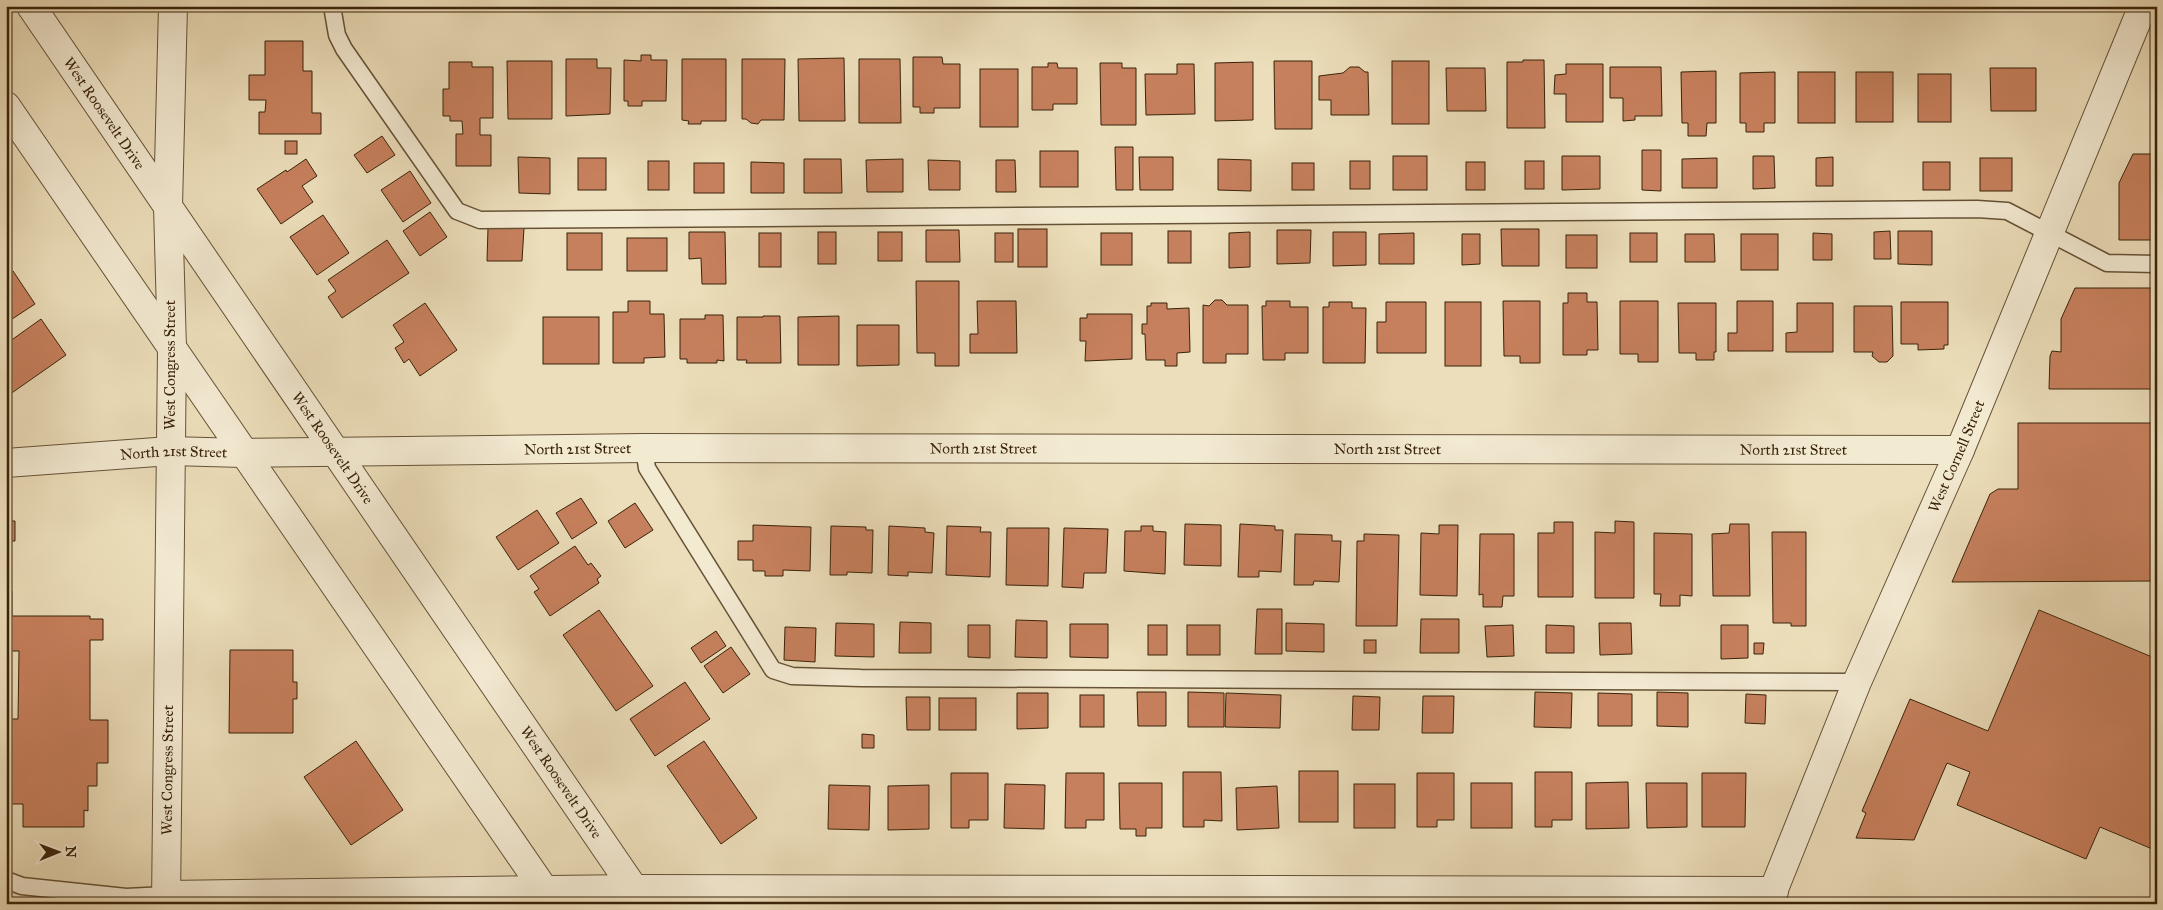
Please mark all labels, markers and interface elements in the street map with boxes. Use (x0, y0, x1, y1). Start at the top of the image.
street label: West Roosevelt Drive (60, 54, 149, 173)
street label: West Congress Street (161, 299, 179, 430)
street label: West Roosevelt Drive (288, 388, 377, 507)
street label: West Cornell Street (1924, 397, 1989, 515)
street label: North 21st Street (524, 439, 632, 458)
street label: North 21st Street (930, 439, 1038, 458)
street label: North 21st Street (1334, 440, 1442, 458)
street label: North 21st Street (1740, 441, 1848, 459)
street label: North 21st Street (119, 442, 228, 464)
street label: West Congress Street (158, 704, 177, 835)
street label: West Roosevelt Drive (516, 723, 606, 842)
north arrow (32, 828, 82, 878)
text: N (62, 846, 79, 858)

